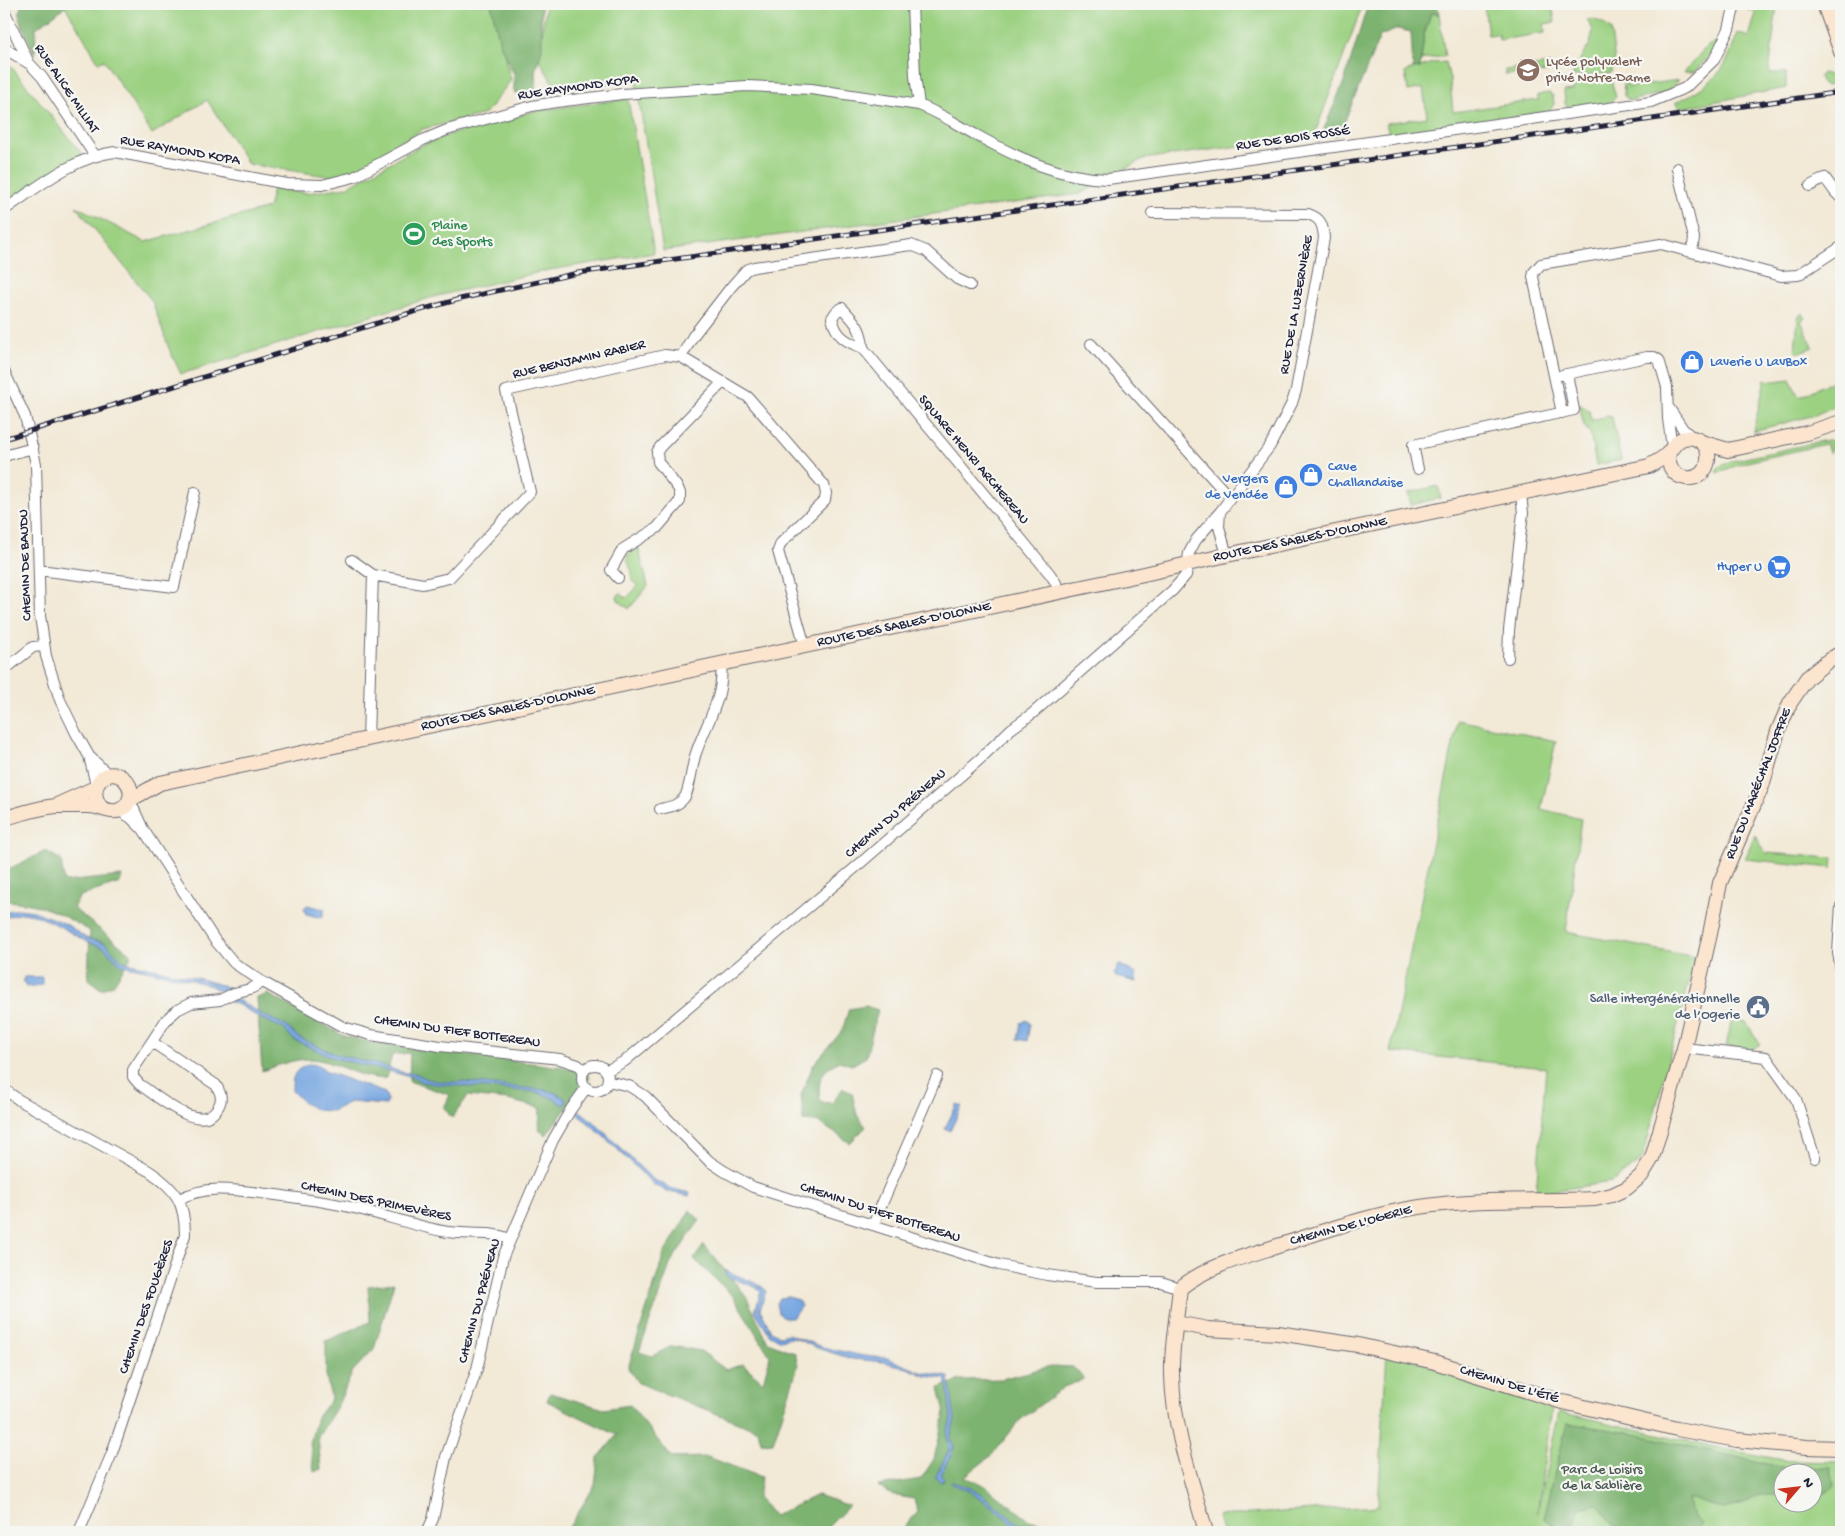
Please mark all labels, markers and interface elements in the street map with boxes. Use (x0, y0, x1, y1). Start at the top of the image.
street label: RUE ALICE MILLIAT (30, 41, 103, 137)
place label: Lycée polyvalent privé Notre-Dame (1545, 54, 1651, 87)
school or university icon: Lycée polyvalent privé Notre-Dame (1515, 57, 1541, 83)
street label: RUE RAYMOND KOPA (517, 71, 640, 105)
street label: RUE DE BOIS FOSSÉ (1235, 122, 1352, 155)
street label: RUE RAYMOND KOPA (119, 132, 242, 170)
place label: Plaine des Sports (431, 218, 493, 251)
sports icon: Plaine des Sports (401, 221, 427, 247)
street label: RUE DE LA LUZERNIÈRE (1276, 233, 1318, 376)
street label: RUE BENJAMIN RABIER (511, 336, 648, 384)
shop icon: Laverie U LavBox (1679, 349, 1705, 375)
place label: Laverie U LavBox (1710, 354, 1808, 371)
street label: SQUARE HENRI ARCHEREAU (914, 392, 1032, 528)
place label: Cave Challandaise (1328, 459, 1404, 492)
shop icon: Cave Challandaise (1298, 462, 1324, 488)
place label: Vergers de Vendée (1205, 471, 1269, 504)
shop icon: Vergers de Vendée (1273, 474, 1299, 500)
street label: CHEMIN DE BAUDU (16, 509, 36, 621)
street label: ROUTE DES SABLES-D'OLONNE (1212, 513, 1390, 567)
supermarket icon: Hyper U (1766, 554, 1792, 580)
place label: Hyper U (1717, 559, 1762, 576)
street label: ROUTE DES SABLES-D'OLONNE (816, 598, 994, 652)
street label: ROUTE DES SABLES-D'OLONNE (420, 682, 598, 736)
street label: RUE DU MARÉCHAL JOFFRE (1722, 705, 1796, 862)
street label: CHEMIN DU PRÉNEAU (842, 765, 950, 863)
place label: Salle intergénérationnelle de l’Ogerie (1590, 991, 1741, 1024)
public building icon: Salle intergénérationnelle de l’Ogerie (1745, 994, 1771, 1020)
street label: CHEMIN DU FIEF BOTTEREAU (373, 1012, 541, 1052)
street label: CHEMIN DES PRIMEVÈRES (299, 1178, 453, 1226)
street label: CHEMIN DU FIEF BOTTEREAU (798, 1179, 962, 1247)
street label: CHEMIN DE L'OGERIE (1288, 1201, 1415, 1250)
street label: CHEMIN DES FOUGÈRES (116, 1237, 178, 1377)
street label: CHEMIN DU PRÉNEAU (455, 1237, 505, 1365)
street label: CHEMIN DE L'ÉTÉ (1457, 1362, 1562, 1408)
park label: Parc de Loisirs de la Sablière (1561, 1462, 1643, 1495)
north arrow (1772, 1464, 1822, 1514)
text: N (1798, 1475, 1817, 1491)

